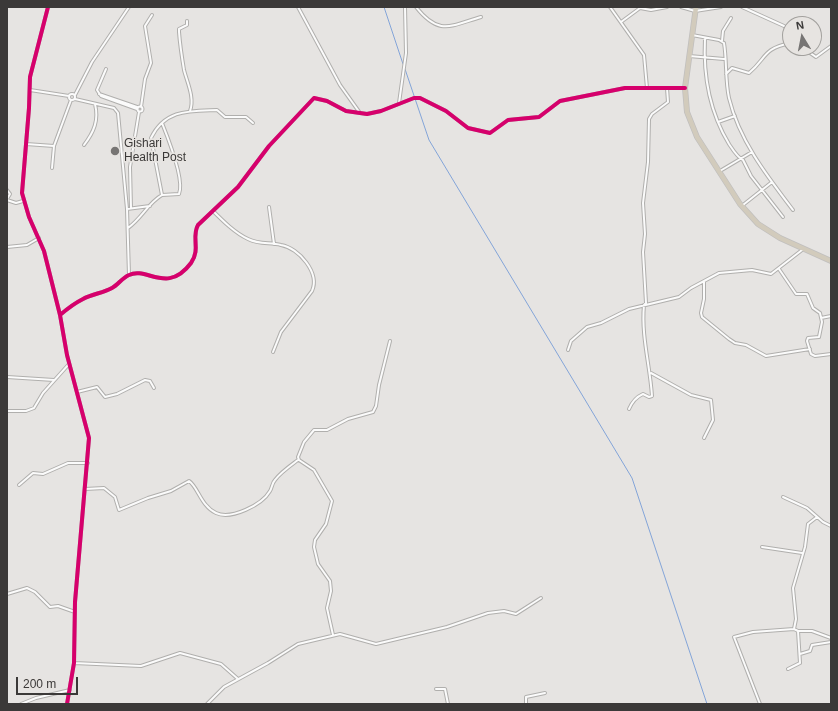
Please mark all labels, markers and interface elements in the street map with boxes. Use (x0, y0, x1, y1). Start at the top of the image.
north arrow (782, 16, 822, 56)
text: N (795, 19, 805, 32)
place label: Gishari Health Post (124, 137, 186, 165)
marker: Gishari Health Post (109, 145, 121, 157)
scale bar (18, 669, 80, 695)
text: 200 m (23, 677, 56, 691)

